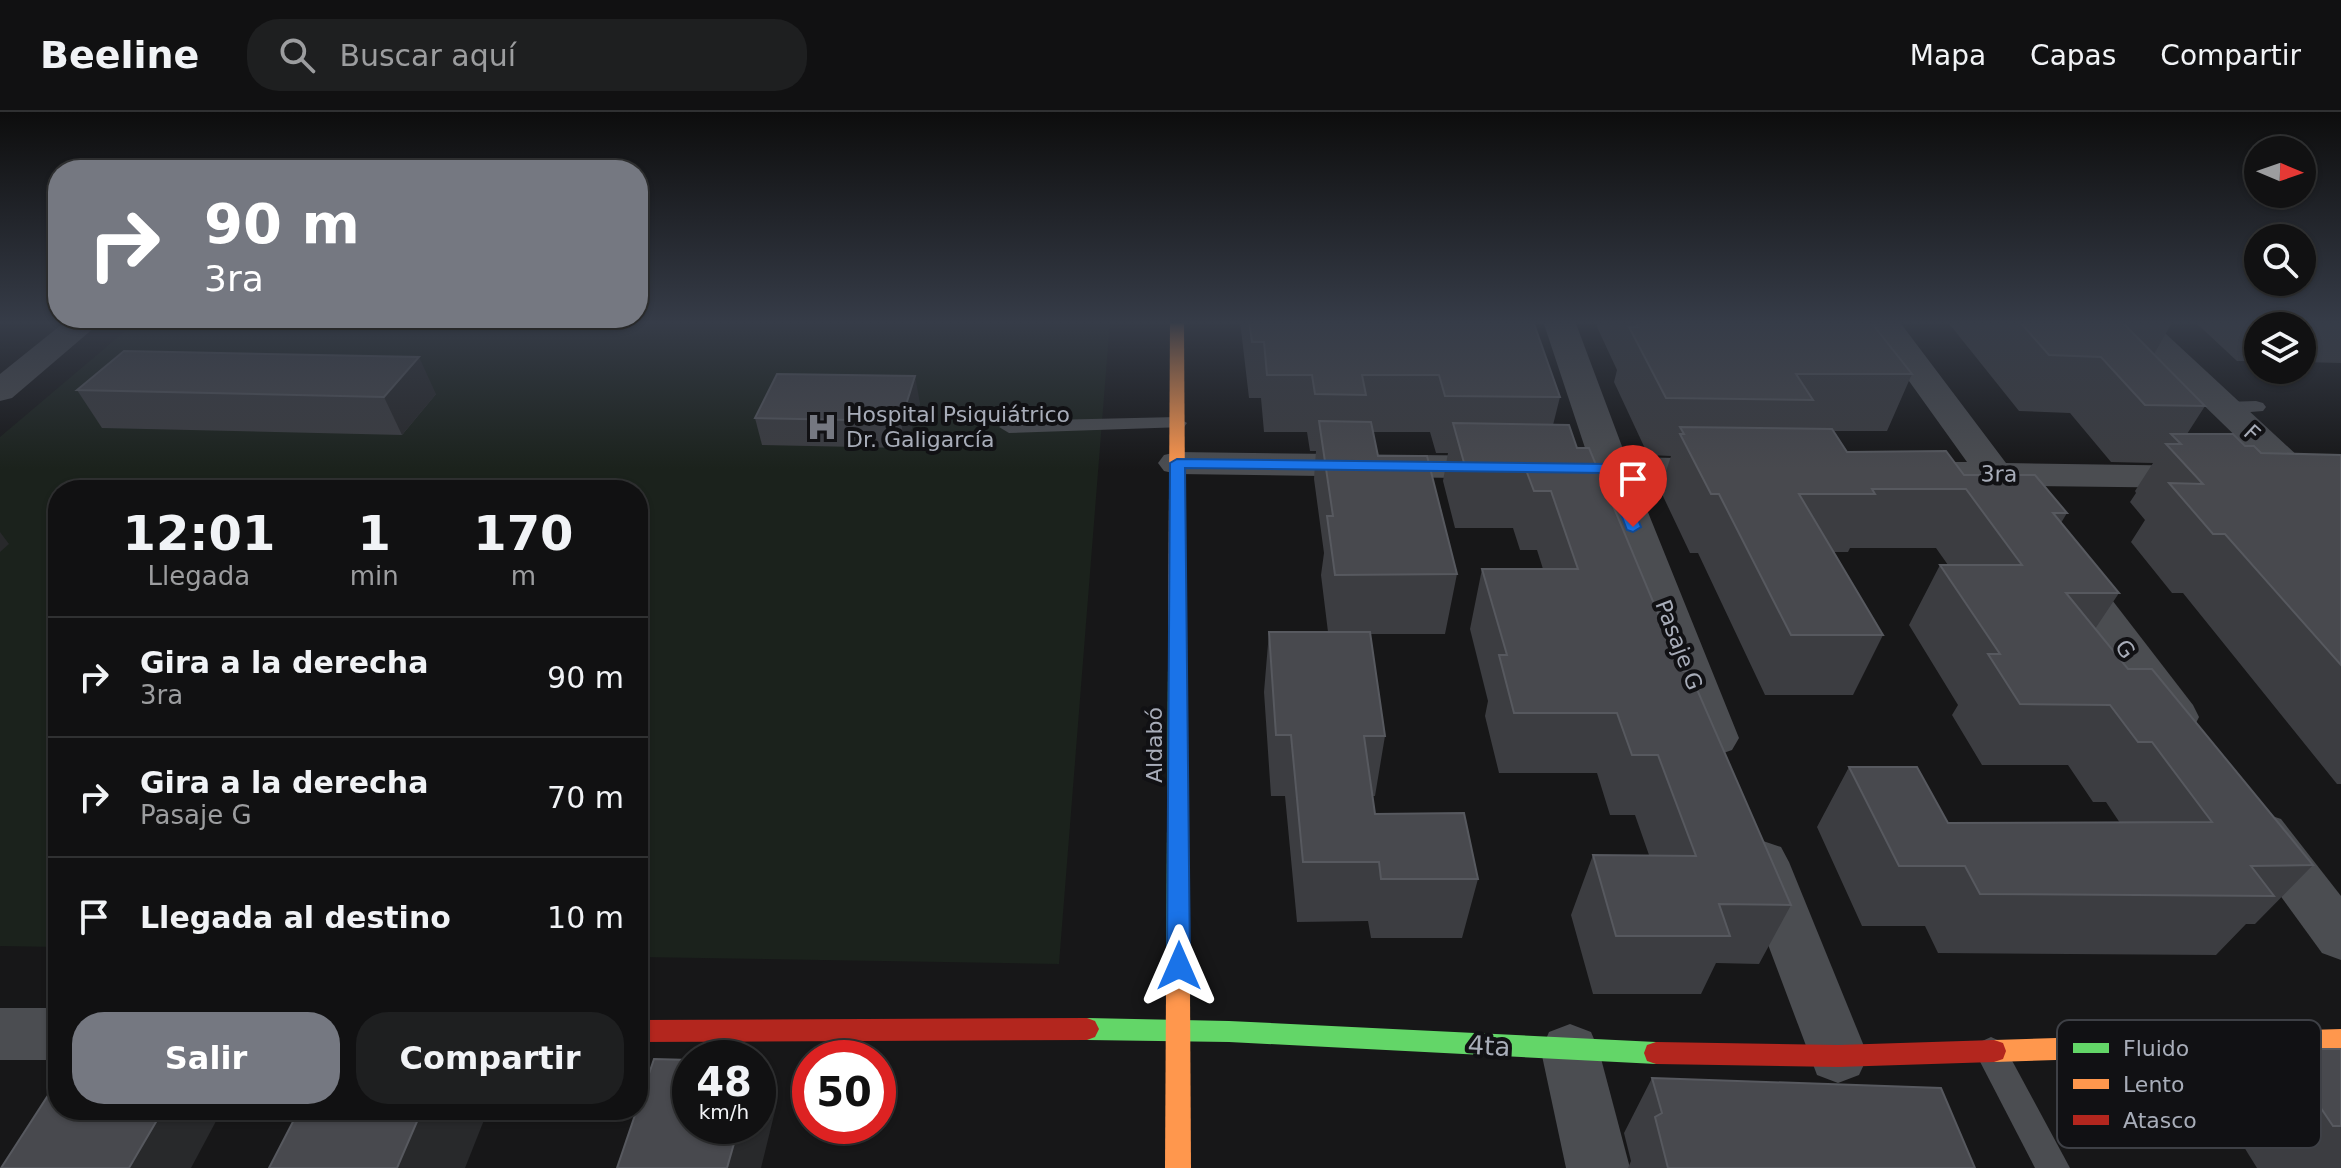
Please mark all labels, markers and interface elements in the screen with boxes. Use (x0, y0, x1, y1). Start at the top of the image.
search box (247, 19, 807, 91)
text: Beeline (40, 33, 199, 77)
icon: search (275, 33, 319, 77)
text: Buscar aquí (339, 38, 516, 73)
text: Mapa (1910, 39, 1986, 72)
text: Capas (2030, 39, 2116, 72)
text: Compartir (2160, 39, 2301, 72)
north arrow (2244, 136, 2316, 208)
map controls (2244, 136, 2316, 384)
text: 90 m (204, 191, 360, 256)
icon: right (72, 192, 176, 296)
button: search (2244, 224, 2316, 296)
text: 3ra (204, 258, 264, 299)
button: layers (2244, 312, 2316, 384)
place label: Hospital Psiquiátrico Dr. Galigarcía (846, 402, 1070, 452)
hospital icon: Hospital Psiquiátrico Dr. Galigarcía (805, 410, 839, 444)
street label: F (2239, 420, 2265, 446)
pin (1599, 445, 1667, 527)
icon: arrive (1611, 457, 1655, 501)
street label: 3ra (1981, 461, 2017, 487)
text: 12:01 (122, 505, 275, 561)
text: 1 (358, 505, 391, 561)
text: 170 (473, 505, 573, 561)
text: Llegada (148, 561, 250, 591)
text: min (350, 561, 399, 591)
text: m (511, 561, 536, 591)
street label: Pasaje G (1650, 596, 1708, 694)
street label: G (2110, 635, 2140, 663)
text: Gira a la derecha (140, 645, 428, 680)
icon: right (72, 655, 116, 699)
text: 90 m (547, 660, 624, 695)
text: 3ra (140, 680, 183, 710)
street label: Aldabó (1142, 707, 1167, 783)
text: Gira a la derecha (140, 765, 428, 800)
icon: right (72, 775, 116, 819)
text: 70 m (547, 780, 624, 815)
text: Pasaje G (140, 800, 252, 830)
icon: arrive (72, 895, 116, 939)
text: Llegada al destino (140, 900, 451, 935)
text: 10 m (547, 900, 624, 935)
position arrow (1137, 924, 1221, 1008)
button: Salir (72, 1012, 340, 1104)
button: Compartir (356, 1012, 624, 1104)
legend (2057, 1020, 2321, 1148)
street label: 4ta (1467, 1030, 1511, 1062)
text: Fluido (2123, 1036, 2189, 1061)
speed limit sign: 50 (792, 1040, 896, 1144)
text: 48 (696, 1059, 752, 1105)
text: Lento (2123, 1072, 2184, 1097)
text: km/h (699, 1100, 749, 1124)
text: Atasco (2123, 1108, 2197, 1133)

